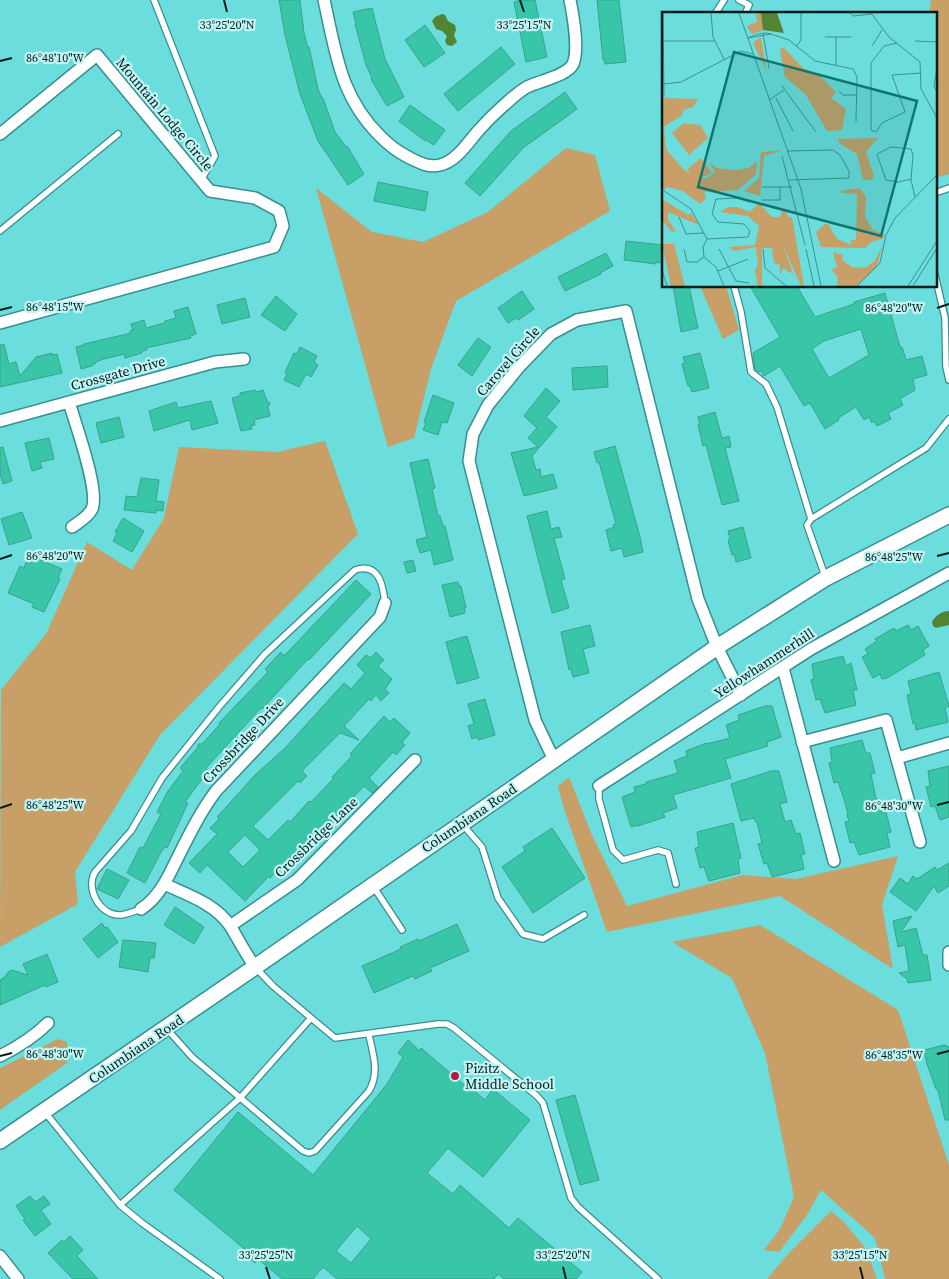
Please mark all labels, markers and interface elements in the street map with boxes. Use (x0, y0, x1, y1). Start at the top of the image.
inset map (662, 12, 936, 288)
text: 33°25'20"N (199, 17, 255, 33)
text: 33°25'15"N (496, 17, 552, 33)
text: 86°48'10"W (26, 50, 84, 66)
street label: Mountain Lodge Circle (112, 53, 218, 175)
text: 86°48'15"W (26, 299, 84, 315)
text: 86°48'20"W (865, 300, 923, 316)
street label: Carovel Circle (472, 321, 544, 401)
street label: Crossgate Drive (68, 351, 168, 395)
text: 86°48'20"W (26, 548, 84, 564)
text: 86°48'25"W (865, 549, 923, 565)
street label: Yellowhammerhill (710, 623, 818, 703)
street label: Crossbridge Drive (198, 692, 288, 788)
street label: Columbiana Road (417, 779, 521, 857)
street label: Crossbridge Lane (270, 792, 362, 882)
text: 86°48'25"W (26, 797, 84, 813)
text: 86°48'30"W (865, 798, 923, 814)
street label: Columbiana Road (84, 1010, 188, 1088)
text: 86°48'30"W (26, 1046, 84, 1062)
text: 86°48'35"W (865, 1047, 923, 1063)
place label: Pizitz Middle School (465, 1058, 554, 1094)
marker: Pizitz Middle School (449, 1070, 461, 1082)
text: 33°25'25"N (238, 1247, 294, 1263)
text: 33°25'20"N (535, 1247, 591, 1263)
text: 33°25'15"N (832, 1247, 888, 1263)

